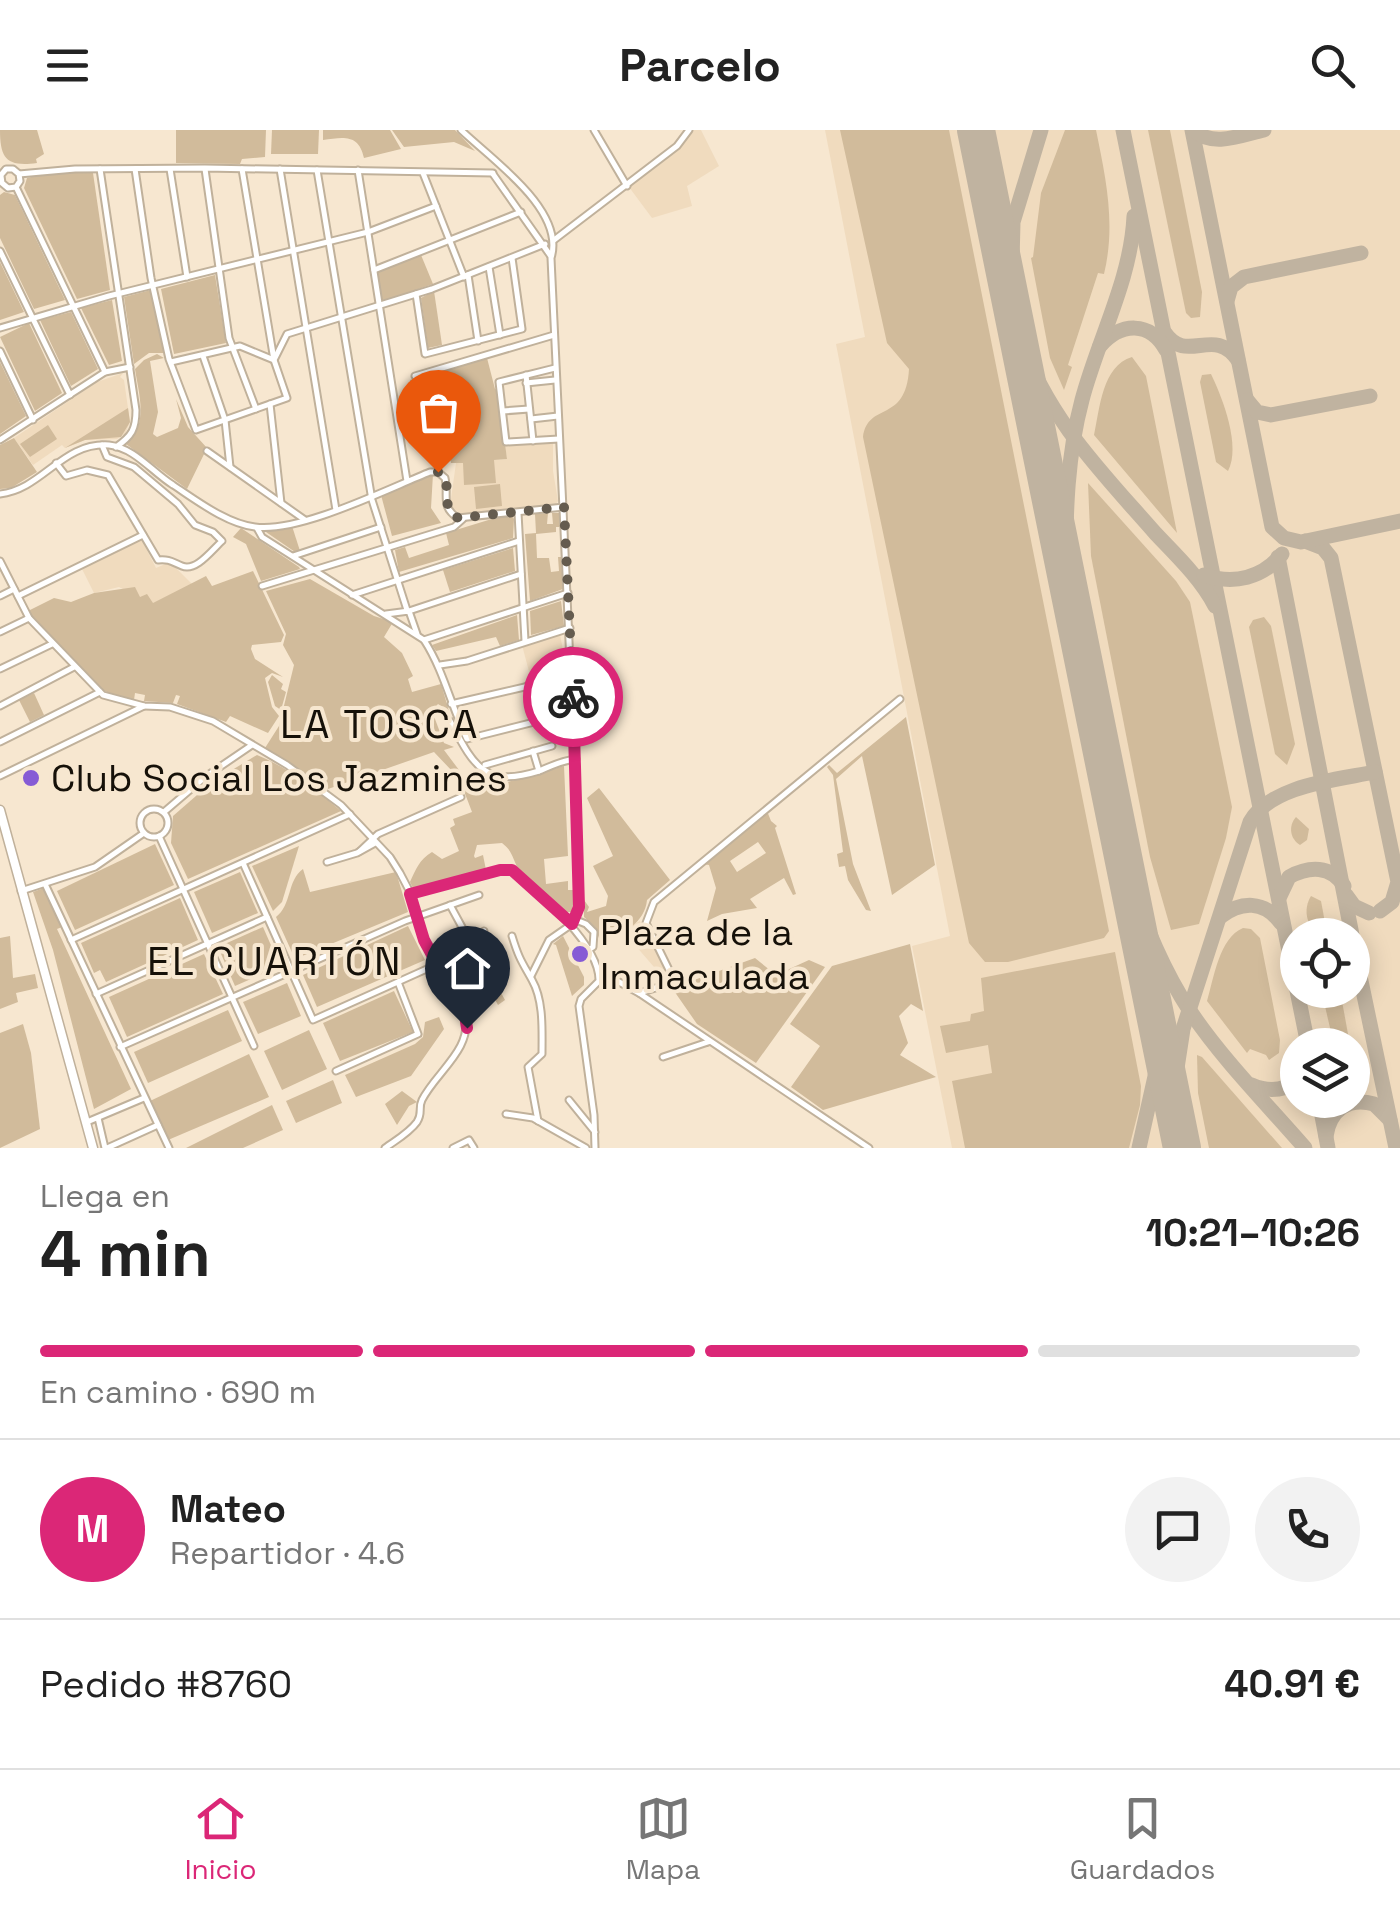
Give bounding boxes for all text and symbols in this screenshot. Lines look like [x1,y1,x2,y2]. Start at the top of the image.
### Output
text: Parcelo [619,37,781,94]
icon: menu [40,38,95,93]
icon: search [1305,38,1360,93]
pin [396,370,481,473]
icon: bag [411,385,466,440]
courier [523,647,623,747]
icon: bike [546,670,601,725]
district label: LA TOSCA [280,699,480,750]
place label: Club Social Los Jazmines [51,754,507,802]
marker: Club Social Los Jazmines [20,767,42,789]
place label: Plaza de la Inmaculada [600,908,810,1000]
map controls [1280,918,1370,1118]
button: locate [1280,918,1370,1008]
pin [425,926,510,1029]
district label: EL CUARTÓN [147,936,403,987]
icon: home [440,941,495,996]
marker: Plaza de la Inmaculada [569,943,591,965]
button: layers [1280,1028,1370,1118]
text: Llega en [40,1176,170,1216]
text: 10:21–10:26 [1146,1209,1360,1257]
text: 4 min [40,1212,211,1295]
text: En camino · 690 m [40,1372,316,1412]
button: chat [1125,1477,1230,1582]
button: phone [1255,1477,1360,1582]
text: Mateo [170,1485,286,1533]
text: M [76,1505,109,1553]
text: Repartidor · 4.6 [170,1533,405,1573]
text: Pedido #8760 [40,1660,292,1708]
text: 40.91 € [1224,1660,1360,1708]
tab: Inicio [185,1791,256,1887]
tab: Mapa [626,1791,700,1887]
tab: Guardados [1070,1791,1215,1887]

